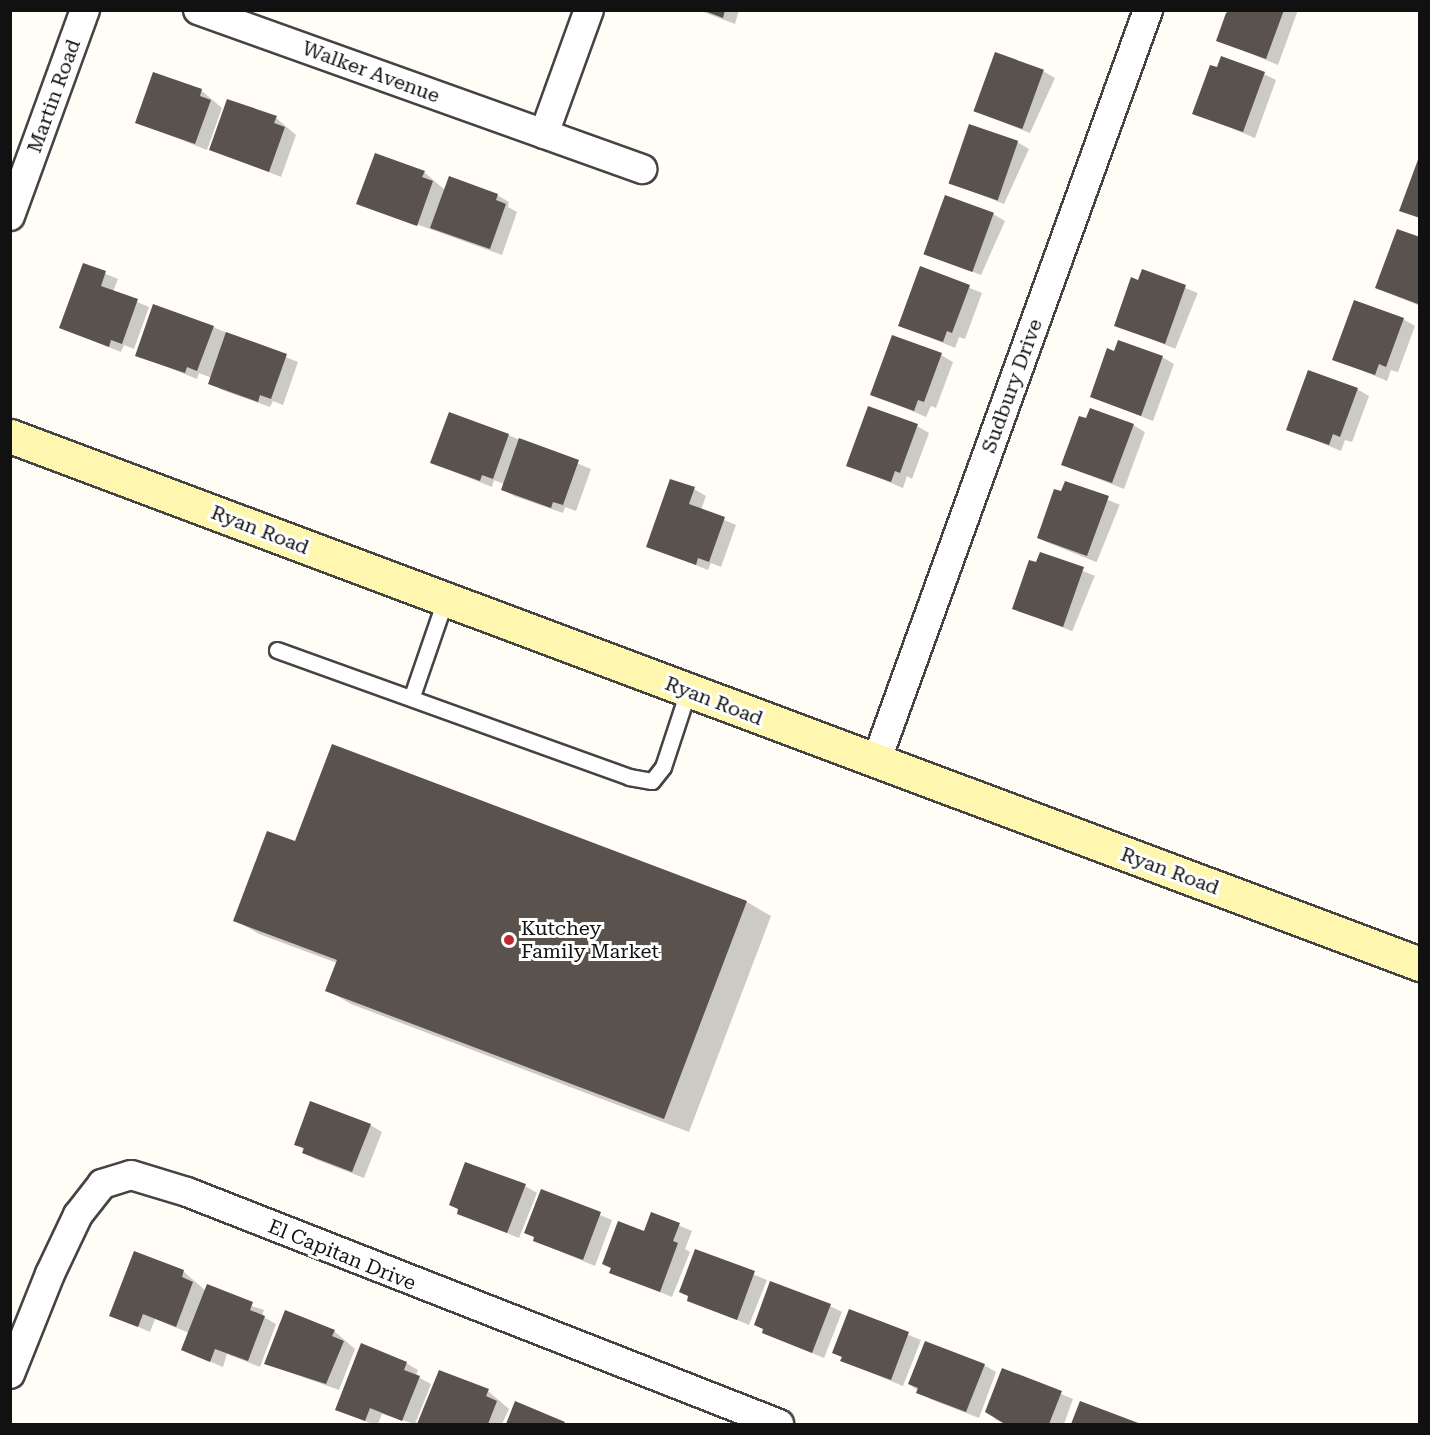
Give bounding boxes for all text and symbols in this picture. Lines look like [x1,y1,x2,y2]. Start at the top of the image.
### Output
street label: Martin Road [22,36,86,156]
street label: Walker Avenue [299,36,443,108]
street label: Sudbury Drive [977,316,1047,456]
street label: Ryan Road [208,500,312,560]
street label: Ryan Road [662,671,766,731]
street label: Ryan Road [1118,842,1222,900]
place label: Kutchey Family Market [521,916,659,963]
marker: Kutchey Family Market [502,933,516,947]
street label: El Capitan Drive [265,1214,419,1296]

